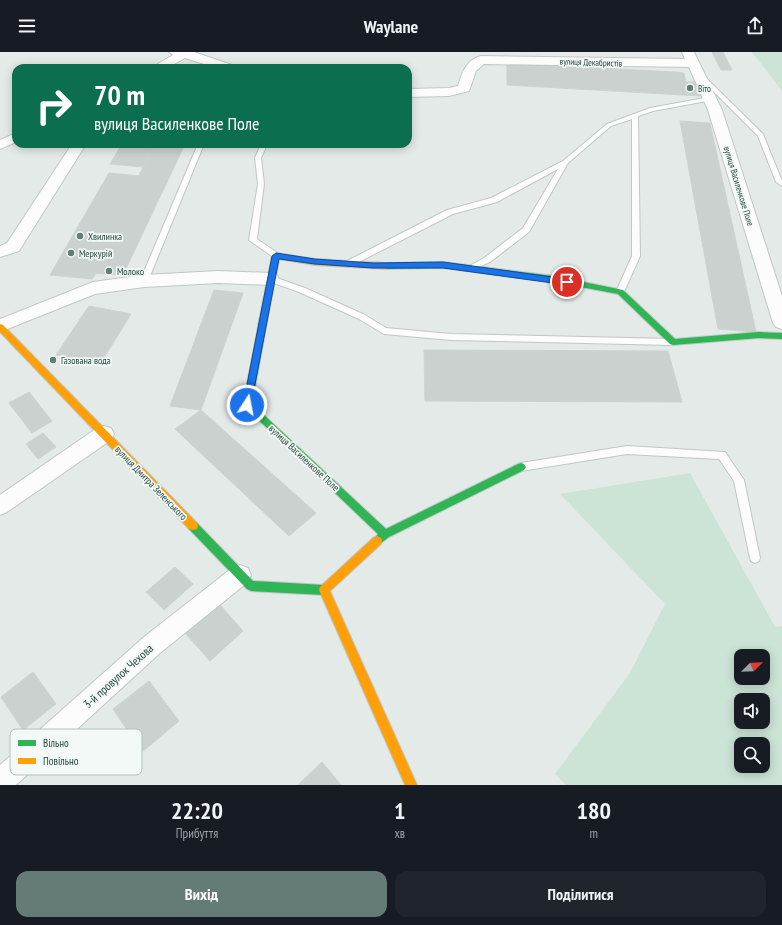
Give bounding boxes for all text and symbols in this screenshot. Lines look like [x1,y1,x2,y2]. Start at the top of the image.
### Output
icon: menu [16,15,38,37]
text: Waylane [364,15,418,38]
icon: share [744,15,766,37]
street label: вулиця Декабристів [560,55,623,69]
text: 70 m [94,76,145,113]
icon: right [28,80,80,132]
marker: Віто [685,83,695,93]
place label: Віто [698,83,711,94]
text: вулиця Василенкове Поле [94,112,259,135]
street label: вулиця Василенкове Поле [722,145,756,227]
place label: Хвилинка [88,230,122,243]
marker: Хвилинка [75,231,85,241]
place label: Меркурій [79,247,112,260]
marker: Меркурій [66,248,76,258]
place label: Молоко [117,265,144,278]
pin [550,265,584,299]
marker: Молоко [104,266,114,276]
icon: arrive [556,271,578,293]
place label: Газована вода [61,354,111,367]
marker: Газована вода [48,355,58,365]
position arrow [226,384,268,426]
street label: вулиця Василенкове Поле [266,422,342,494]
street label: вулиця Дмитра Зеленського [112,443,190,523]
street label: 3-й провулок Чехова [80,641,156,711]
north arrow [734,649,770,685]
map controls [734,649,770,773]
button: sound [734,693,770,729]
legend [10,729,142,775]
text: Вільно [43,736,69,750]
button: search [734,737,770,773]
text: Повільно [43,754,79,768]
text: 22:20 [171,795,223,826]
text: 1 [394,795,405,826]
text: 180 [577,795,611,826]
text: Прибуття [176,825,218,842]
text: хв [394,825,405,842]
text: m [589,825,598,842]
button: Вихід [16,871,387,917]
button: Поділитися [395,871,766,917]

